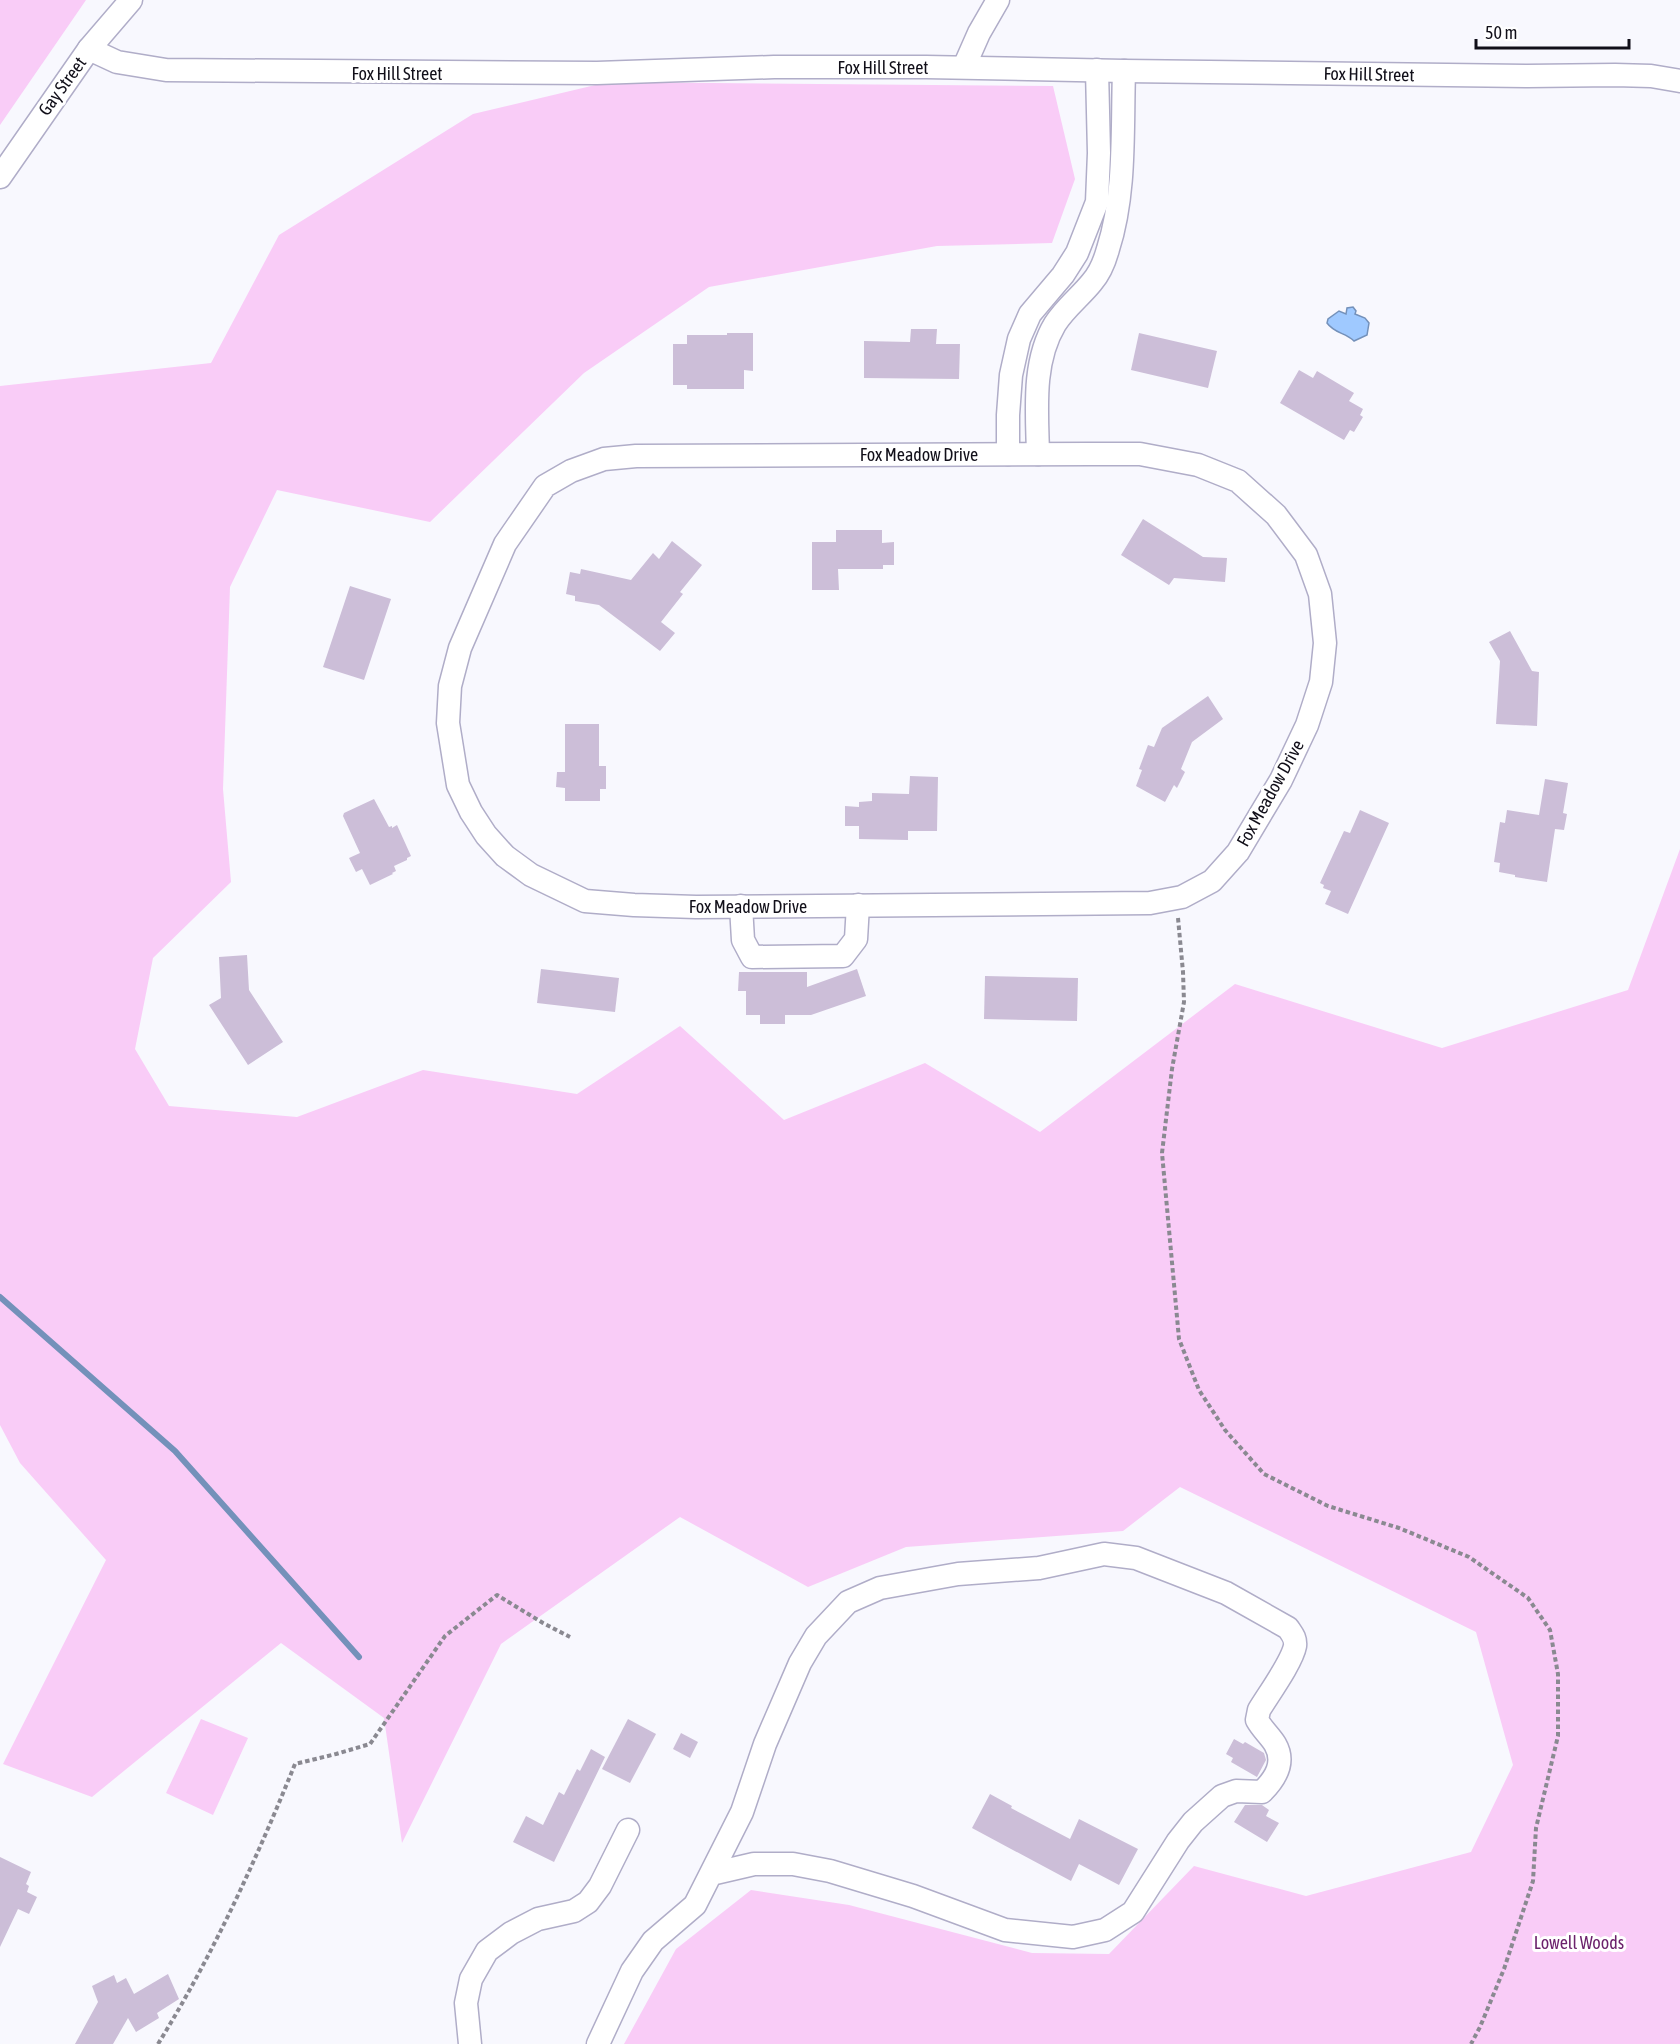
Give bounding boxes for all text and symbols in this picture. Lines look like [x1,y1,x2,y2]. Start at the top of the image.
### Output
scale bar [1476,12,1629,50]
text: 50 m [1485,22,1517,43]
street label: Gay Street [34,53,90,119]
street label: Fox Hill Street [837,57,929,78]
street label: Fox Hill Street [351,63,443,84]
street label: Fox Hill Street [1323,63,1415,85]
street label: Fox Meadow Drive [860,444,978,465]
street label: Fox Meadow Drive [1232,736,1308,850]
street label: Fox Meadow Drive [689,896,807,917]
park label: Lowell Woods [1534,1932,1624,1953]

